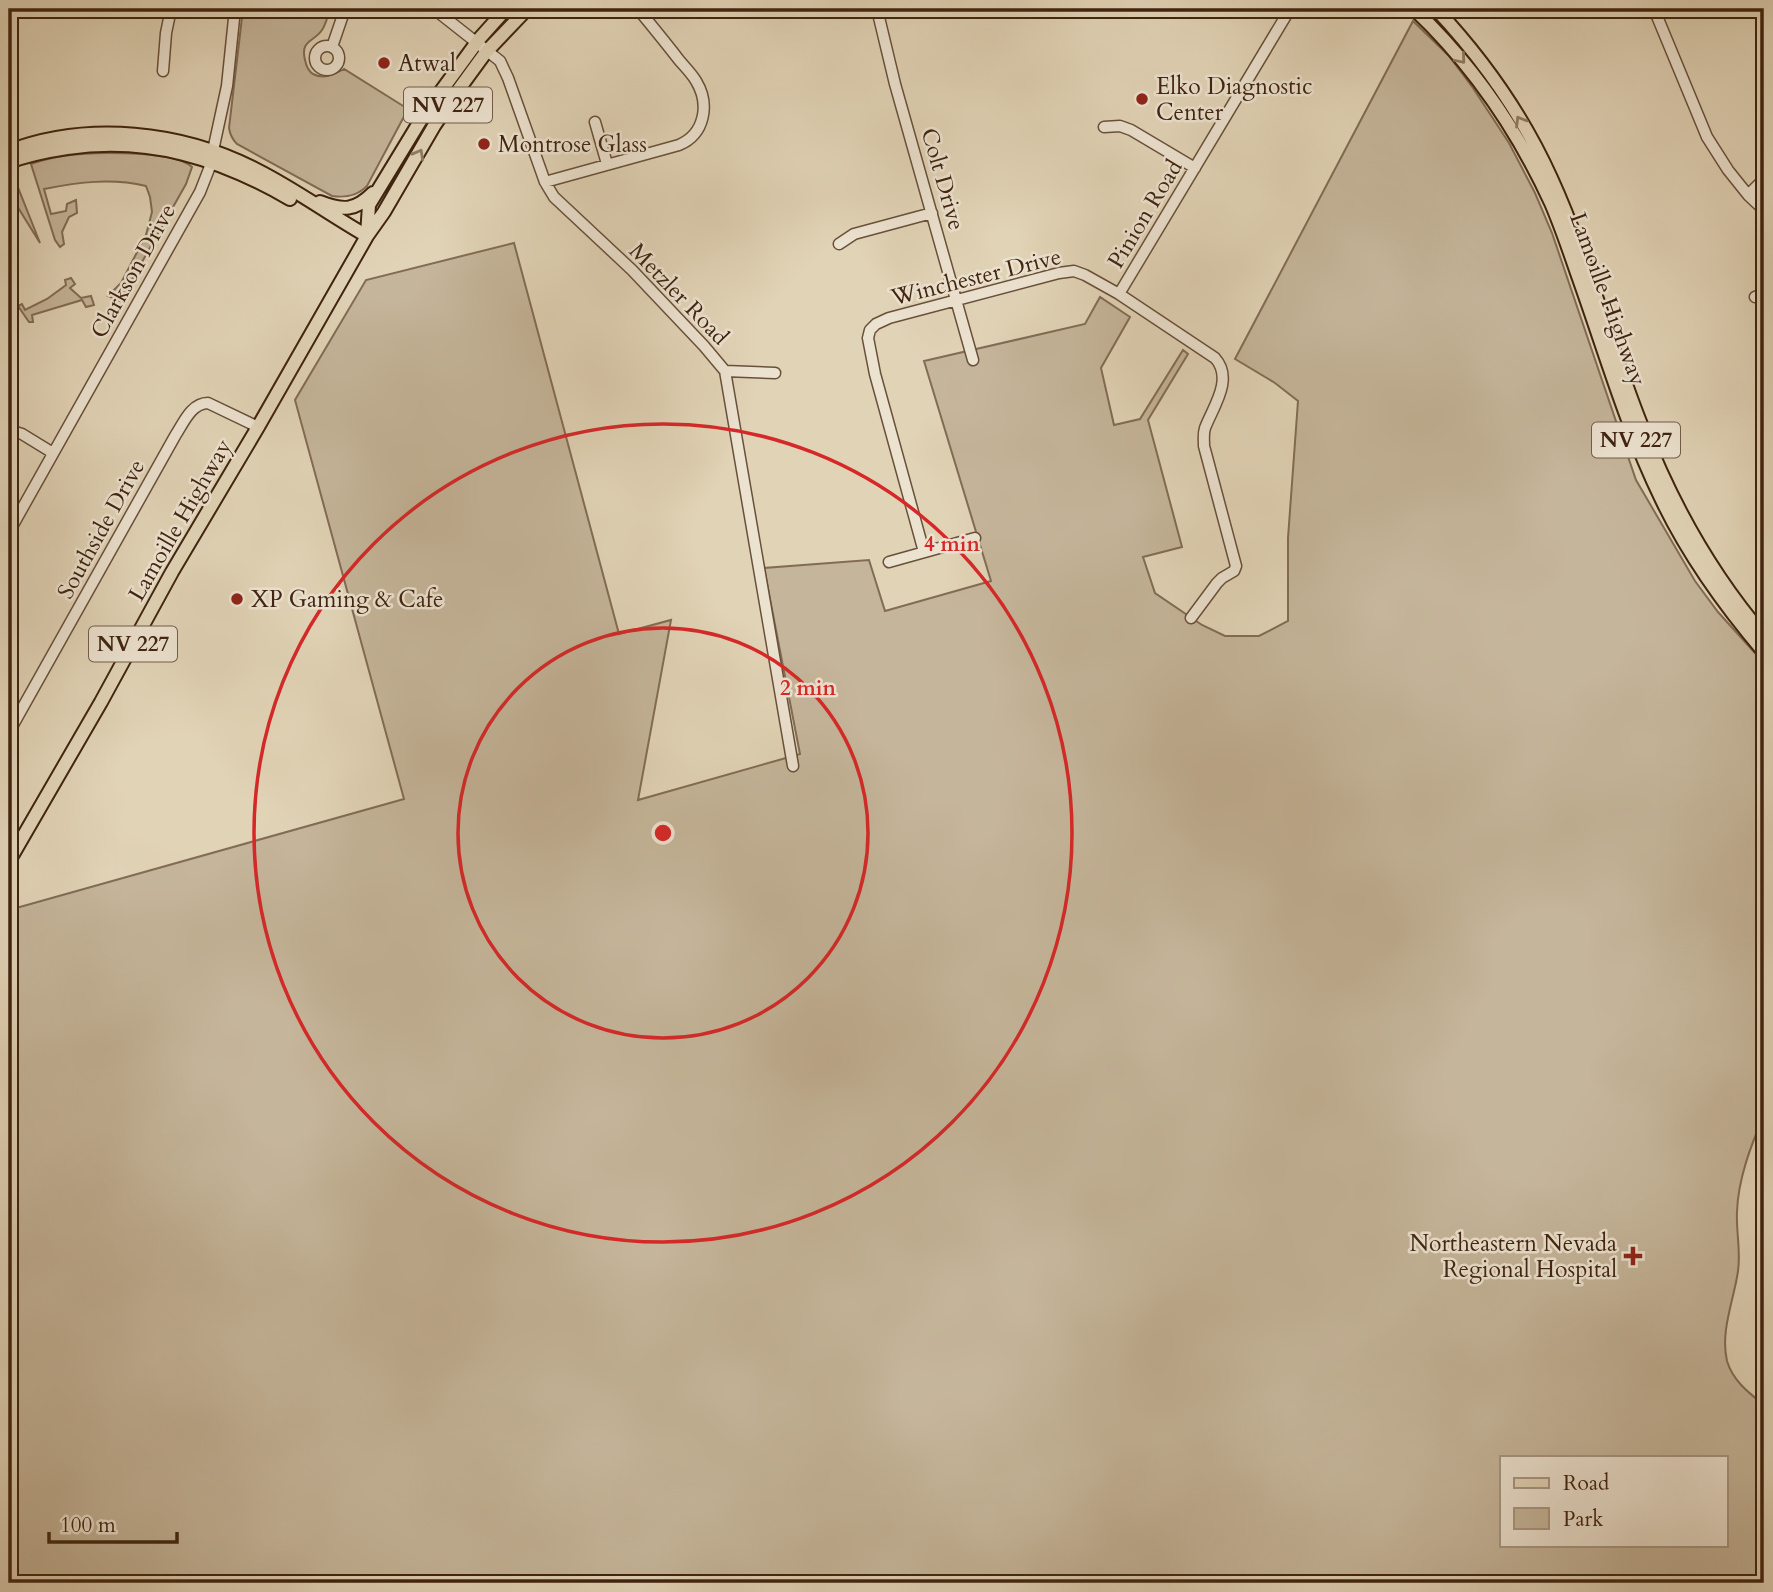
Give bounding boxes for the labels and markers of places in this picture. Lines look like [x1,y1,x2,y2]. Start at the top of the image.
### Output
place label: Atwal [398,48,456,79]
marker: Atwal [376,55,392,71]
place label: Elko Diagnostic Center [1156,71,1312,128]
marker: Elko Diagnostic Center [1134,91,1150,107]
place label: Montrose Glass [498,129,647,160]
marker: Montrose Glass [476,136,492,152]
place label: XP Gaming & Cafe [251,584,443,615]
marker: XP Gaming & Cafe [229,591,245,607]
centre of rings [651,821,675,845]
place label: Northeastern Nevada Regional Hospital [1409,1228,1617,1285]
marker: Northeastern Nevada Regional Hospital [1623,1246,1643,1266]

